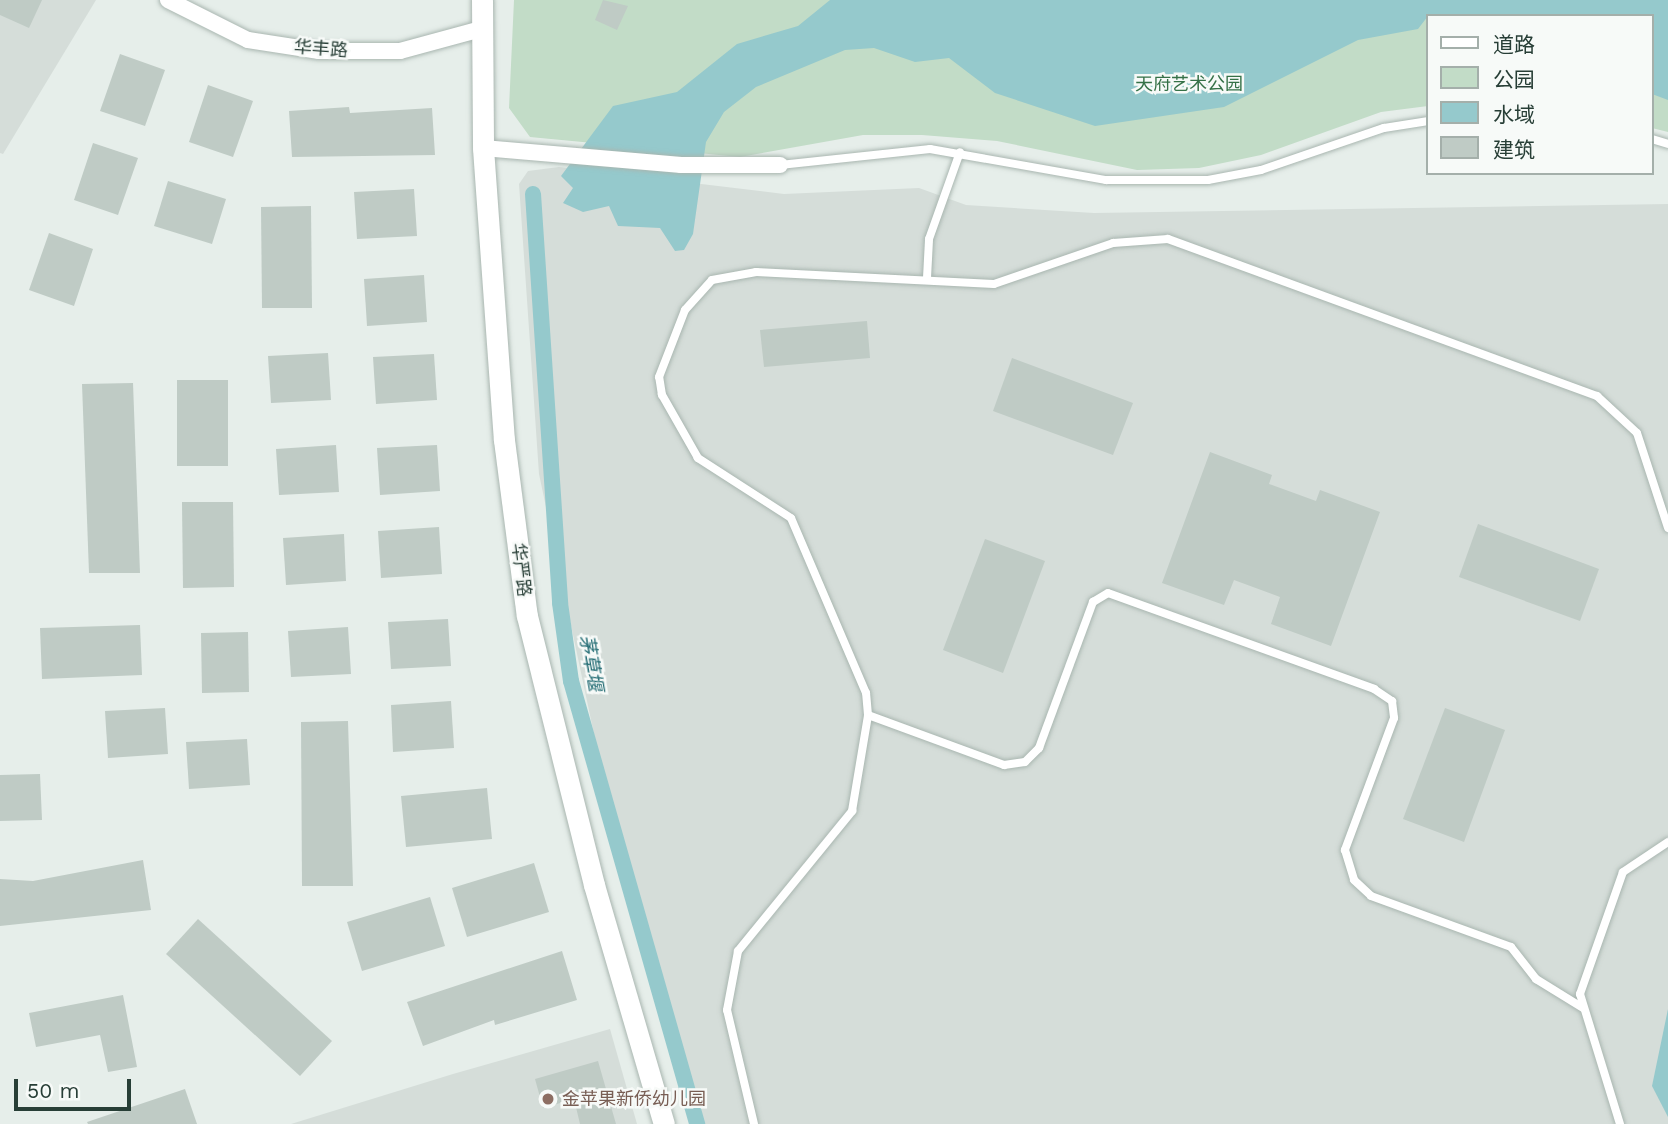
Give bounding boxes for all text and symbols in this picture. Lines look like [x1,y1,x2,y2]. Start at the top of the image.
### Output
legend [1426,14,1654,175]
text: 道路 [1493,32,1535,57]
street label: 华丰路 [293,36,349,62]
text: 公园 [1493,67,1535,92]
park label: 天府艺术公园 [1135,73,1243,95]
text: 水域 [1493,102,1535,127]
text: 建筑 [1493,137,1535,162]
street label: 华严路 [507,542,535,598]
water label: 茅草堰 [575,633,607,693]
scale bar [18,1064,135,1108]
text: 50 m [27,1078,79,1103]
place label: 金苹果新侨幼儿园 [562,1088,706,1110]
marker: 金苹果新侨幼儿园 [540,1091,556,1107]

